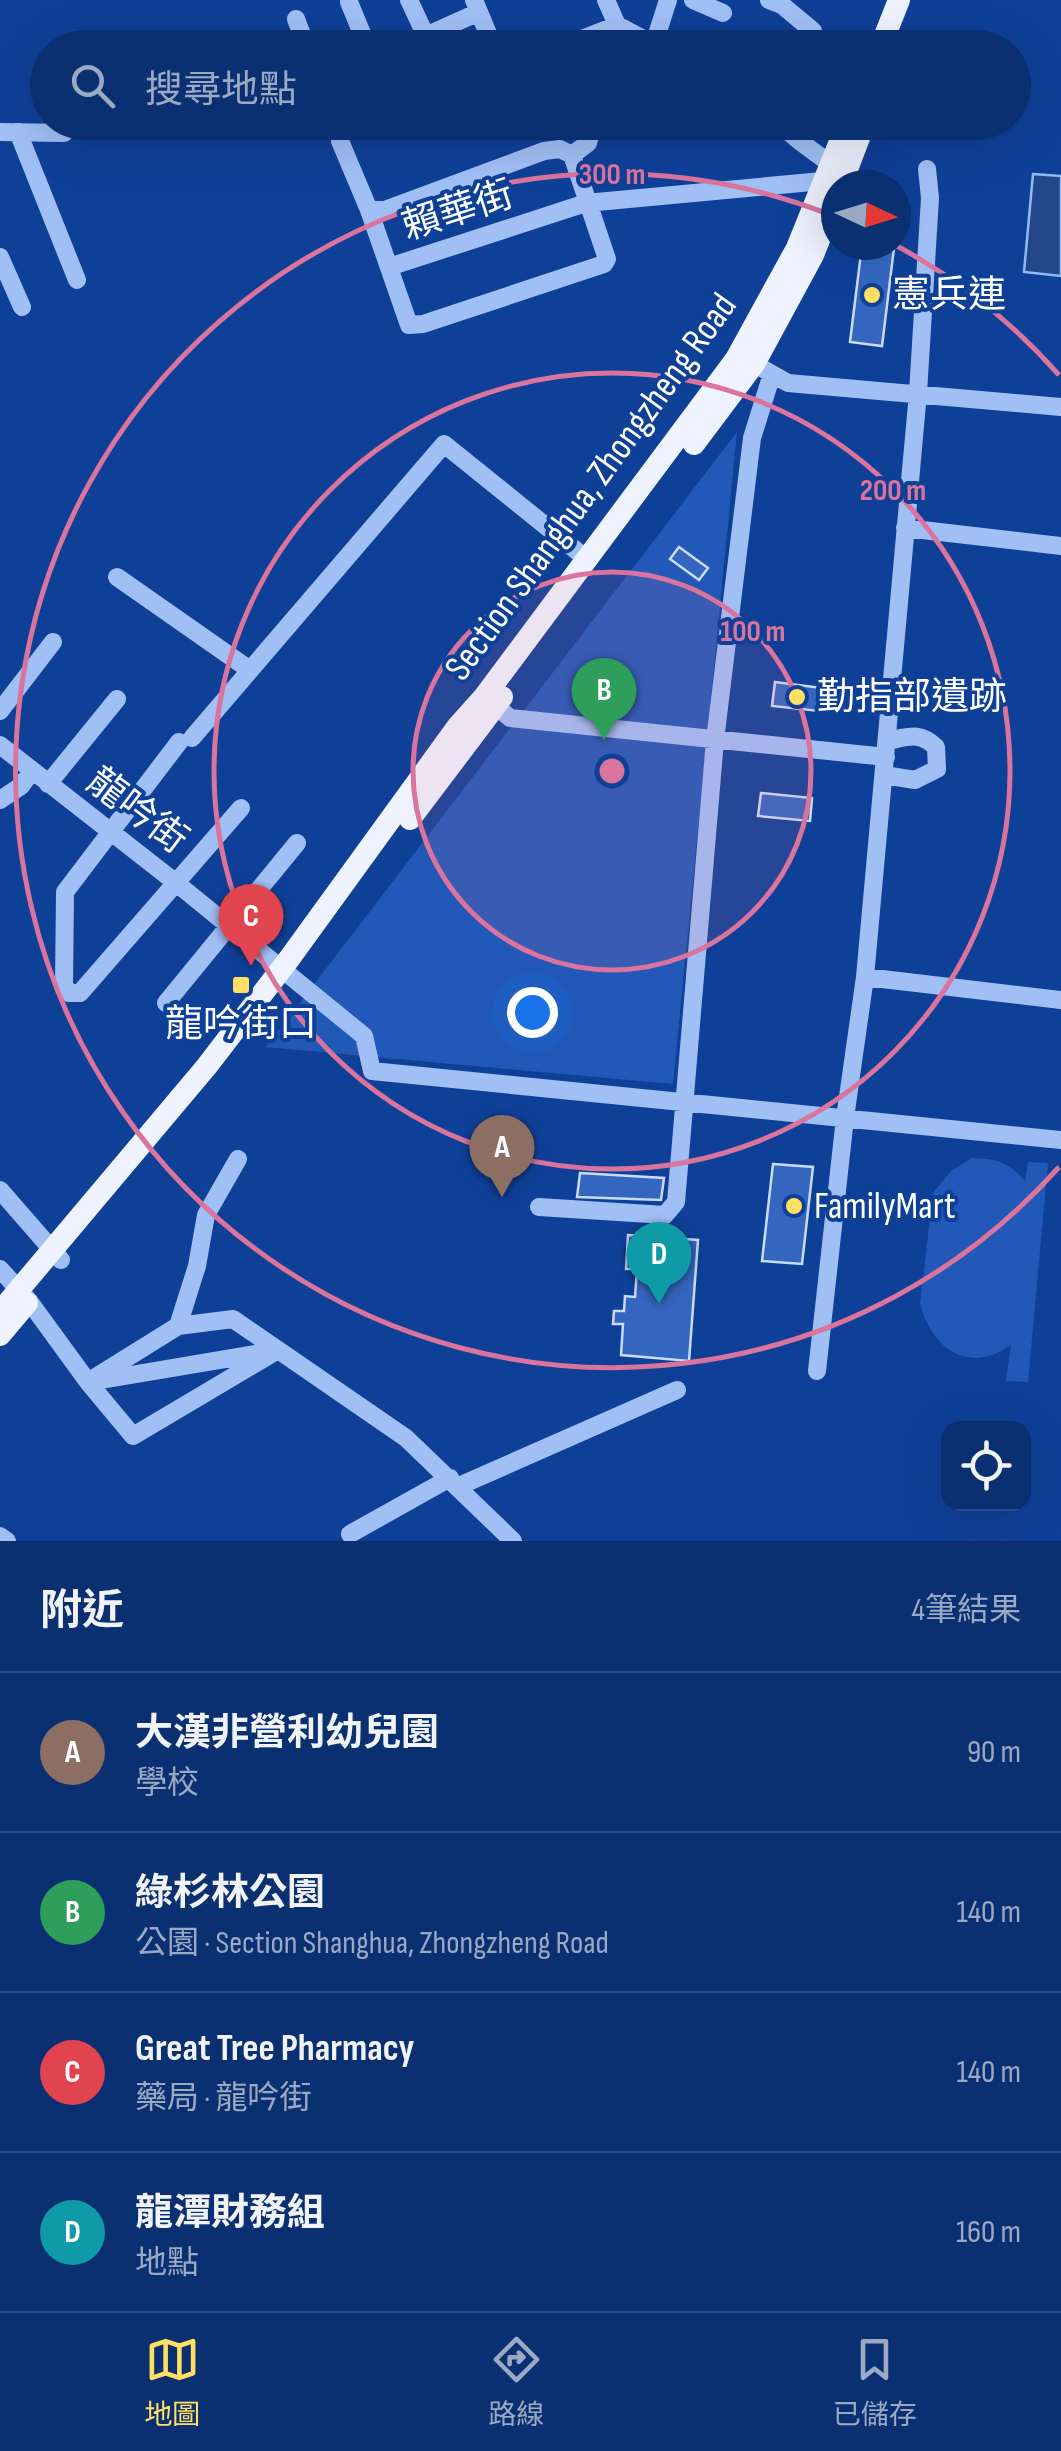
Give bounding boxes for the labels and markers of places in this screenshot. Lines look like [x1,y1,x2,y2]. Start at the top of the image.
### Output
place label: 憲兵連 [892,273,1006,318]
marker: 憲兵連 [861,284,883,306]
pin: B [572,658,636,740]
place label: 勤指部遺跡 [817,675,1007,720]
marker: 勤指部遺跡 [786,686,808,708]
centre of rings [594,753,630,789]
pin: C [218,884,284,966]
marker: 龍吟街口 [230,974,252,996]
place label: 龍吟街口 [165,1002,317,1047]
pin: A [470,1114,534,1197]
place label: FamilyMart [814,1184,956,1229]
marker: FamilyMart [783,1195,805,1217]
pin: D [626,1222,692,1304]

